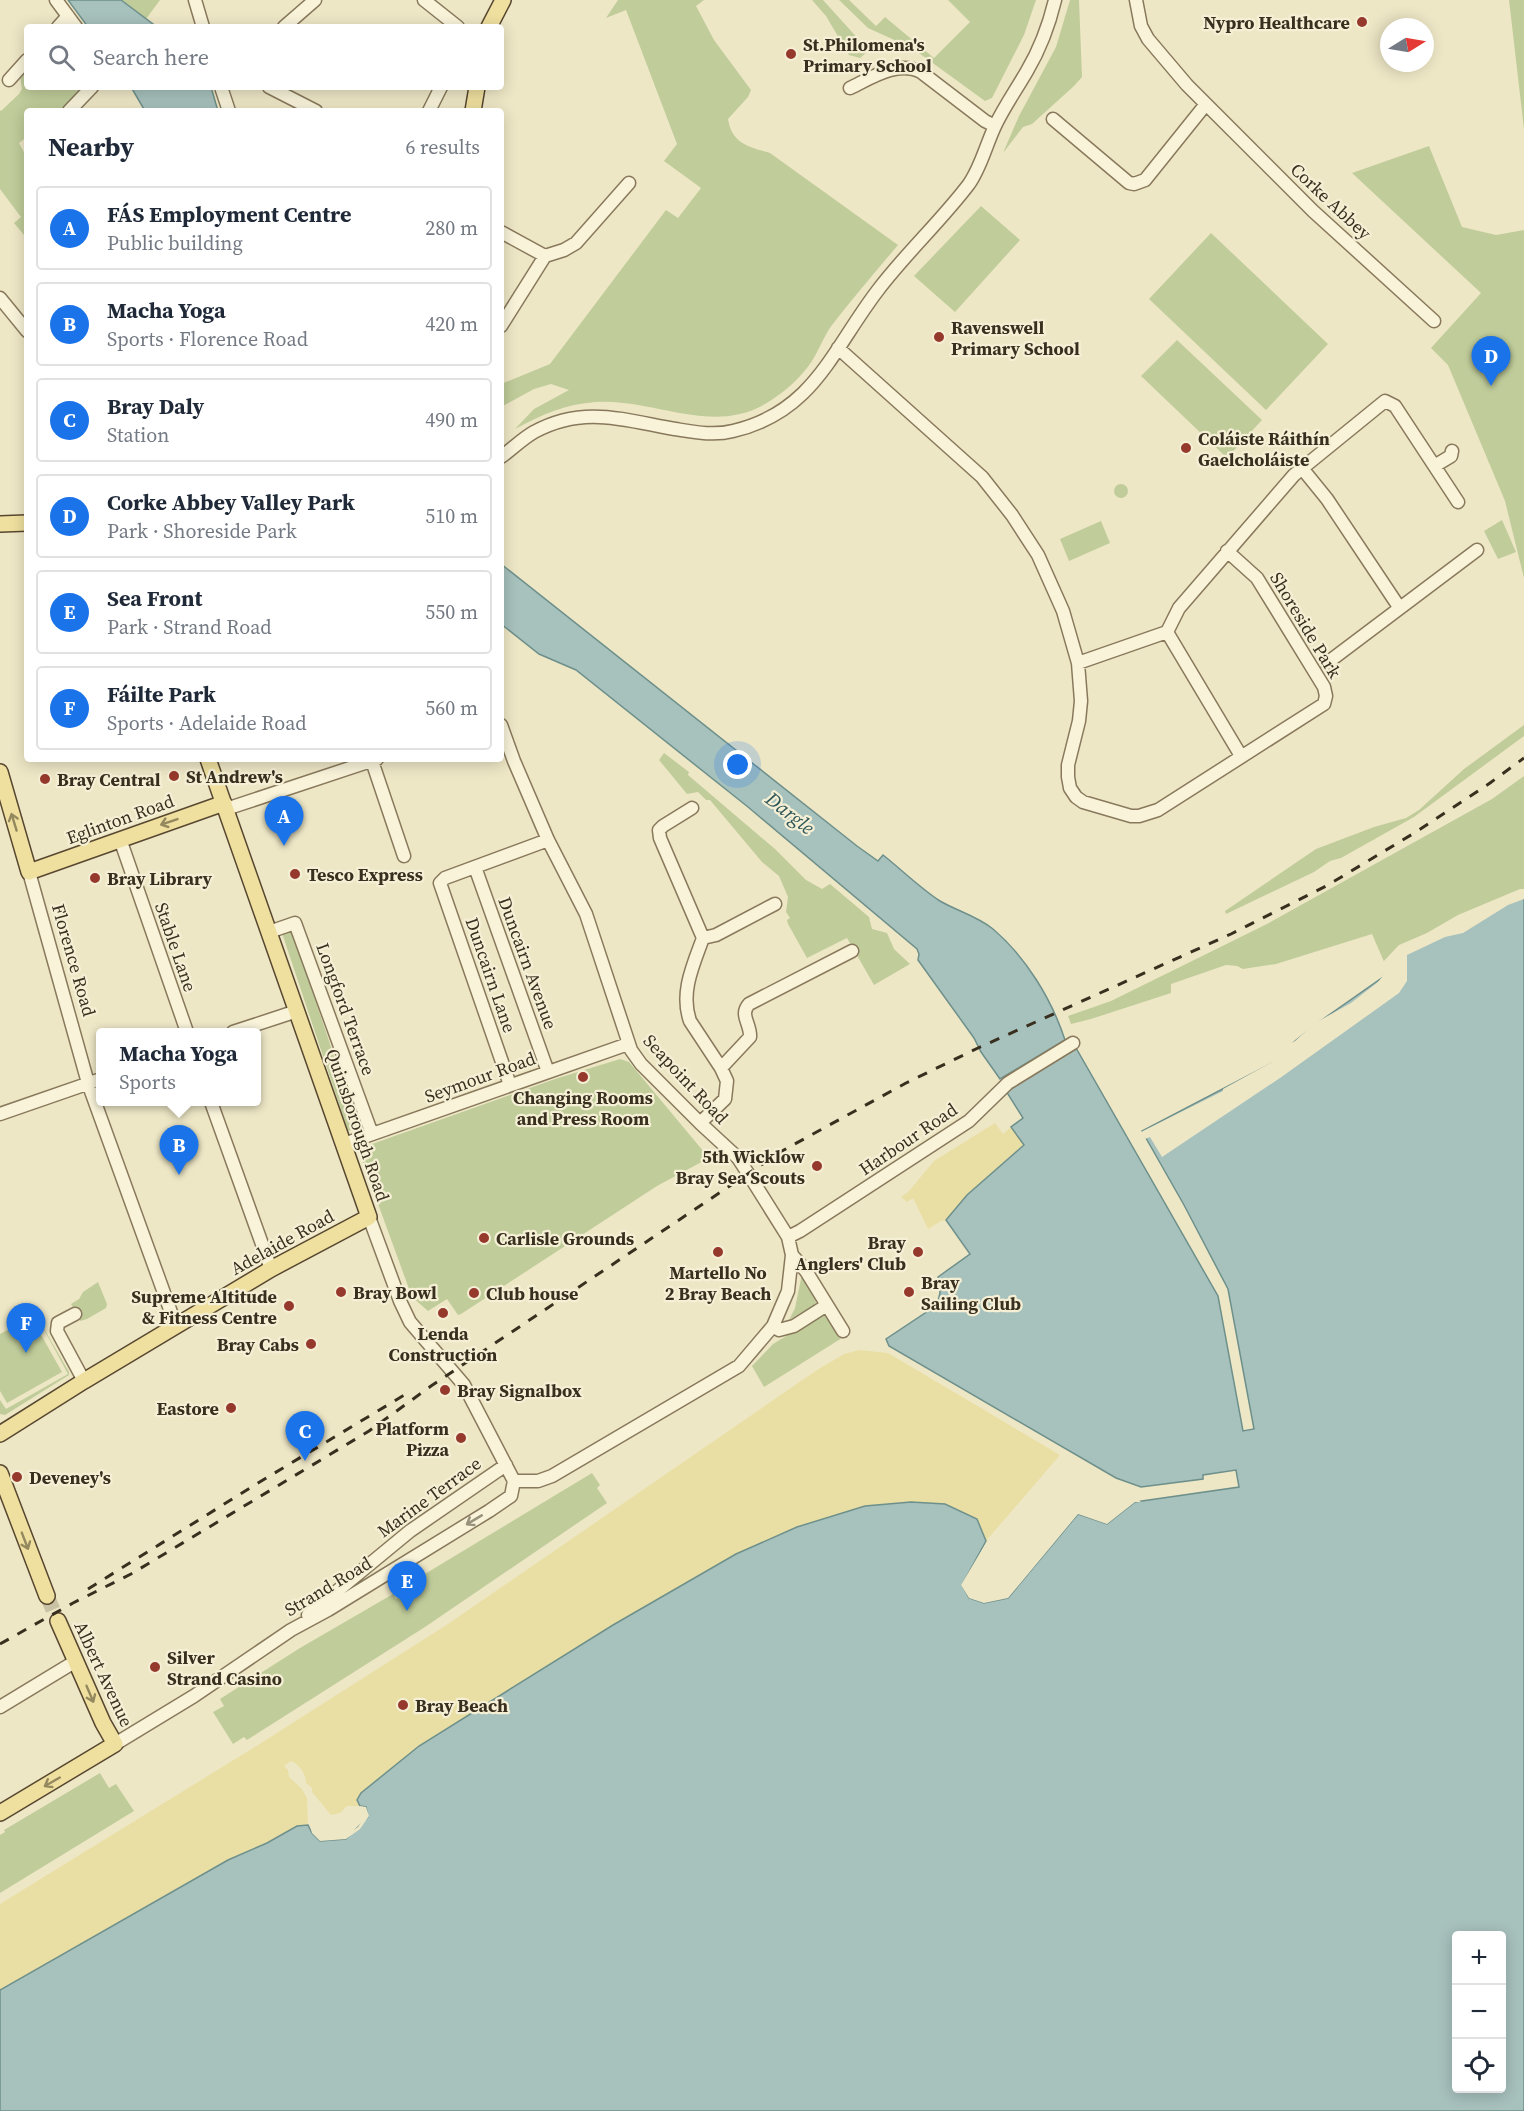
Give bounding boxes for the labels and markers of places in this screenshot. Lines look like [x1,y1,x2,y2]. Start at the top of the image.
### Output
place label: Nypro Healthcare [1203,10,1350,35]
marker: Nypro Healthcare [1355,15,1369,29]
place label: St.Philomena's Primary School [803,32,932,78]
marker: St.Philomena's Primary School [784,47,798,61]
place label: Ravenswell Primary School [951,315,1080,361]
marker: Ravenswell Primary School [932,330,946,344]
pin: D [1472,336,1510,386]
place label: Coláiste Ráithín Gaelcholáiste [1198,426,1330,472]
marker: Coláiste Ráithín Gaelcholáiste [1179,441,1193,455]
place label: St Andrew's [186,764,283,789]
place label: Bray Central [57,767,161,792]
marker: St Andrew's [167,769,181,783]
marker: Bray Central [38,772,52,786]
pin: A [264,796,304,846]
place label: Tesco Express [307,862,423,887]
place label: Bray Library [107,866,213,891]
marker: Tesco Express [288,867,302,881]
marker: Bray Library [88,871,102,885]
marker: Changing Rooms and Press Room [576,1070,590,1084]
place label: Changing Rooms and Press Room [513,1085,653,1131]
pin: B [160,1126,198,1175]
place label: 5th Wicklow Bray Sea Scouts [676,1144,806,1190]
marker: 5th Wicklow Bray Sea Scouts [810,1159,824,1173]
place label: Carlisle Grounds [496,1226,634,1251]
place label: Bray Anglers' Club [795,1230,906,1276]
marker: Carlisle Grounds [477,1231,491,1245]
marker: Martello No 2 Bray Beach [711,1245,725,1259]
marker: Bray Anglers' Club [911,1245,925,1259]
place label: Martello No 2 Bray Beach [665,1260,771,1306]
place label: Bray Sailing Club [921,1270,1021,1316]
place label: Bray Bowl [353,1280,437,1305]
place label: Club house [486,1281,579,1306]
place label: Supreme Altitude & Fitness Centre [131,1284,277,1330]
marker: Bray Bowl [334,1285,348,1299]
marker: Bray Sailing Club [902,1285,916,1299]
marker: Club house [467,1286,481,1300]
marker: Supreme Altitude & Fitness Centre [282,1299,296,1313]
pin: F [6,1304,46,1353]
marker: Lenda Construction [436,1306,450,1320]
place label: Lenda Construction [389,1321,497,1367]
place label: Bray Cabs [217,1332,299,1357]
marker: Bray Cabs [304,1337,318,1351]
place label: Bray Signalbox [457,1378,582,1403]
marker: Bray Signalbox [438,1383,452,1397]
place label: Eastore [157,1396,219,1421]
marker: Eastore [224,1401,238,1415]
pin: C [286,1412,324,1461]
place label: Platform Pizza [375,1416,449,1462]
marker: Platform Pizza [454,1431,468,1445]
place label: Deveney's [29,1465,111,1490]
marker: Deveney's [10,1470,24,1484]
pin: E [388,1562,426,1611]
place label: Silver Strand Casino [167,1645,282,1691]
marker: Silver Strand Casino [148,1660,162,1674]
place label: Bray Beach [415,1693,508,1718]
marker: Bray Beach [396,1698,410,1712]

